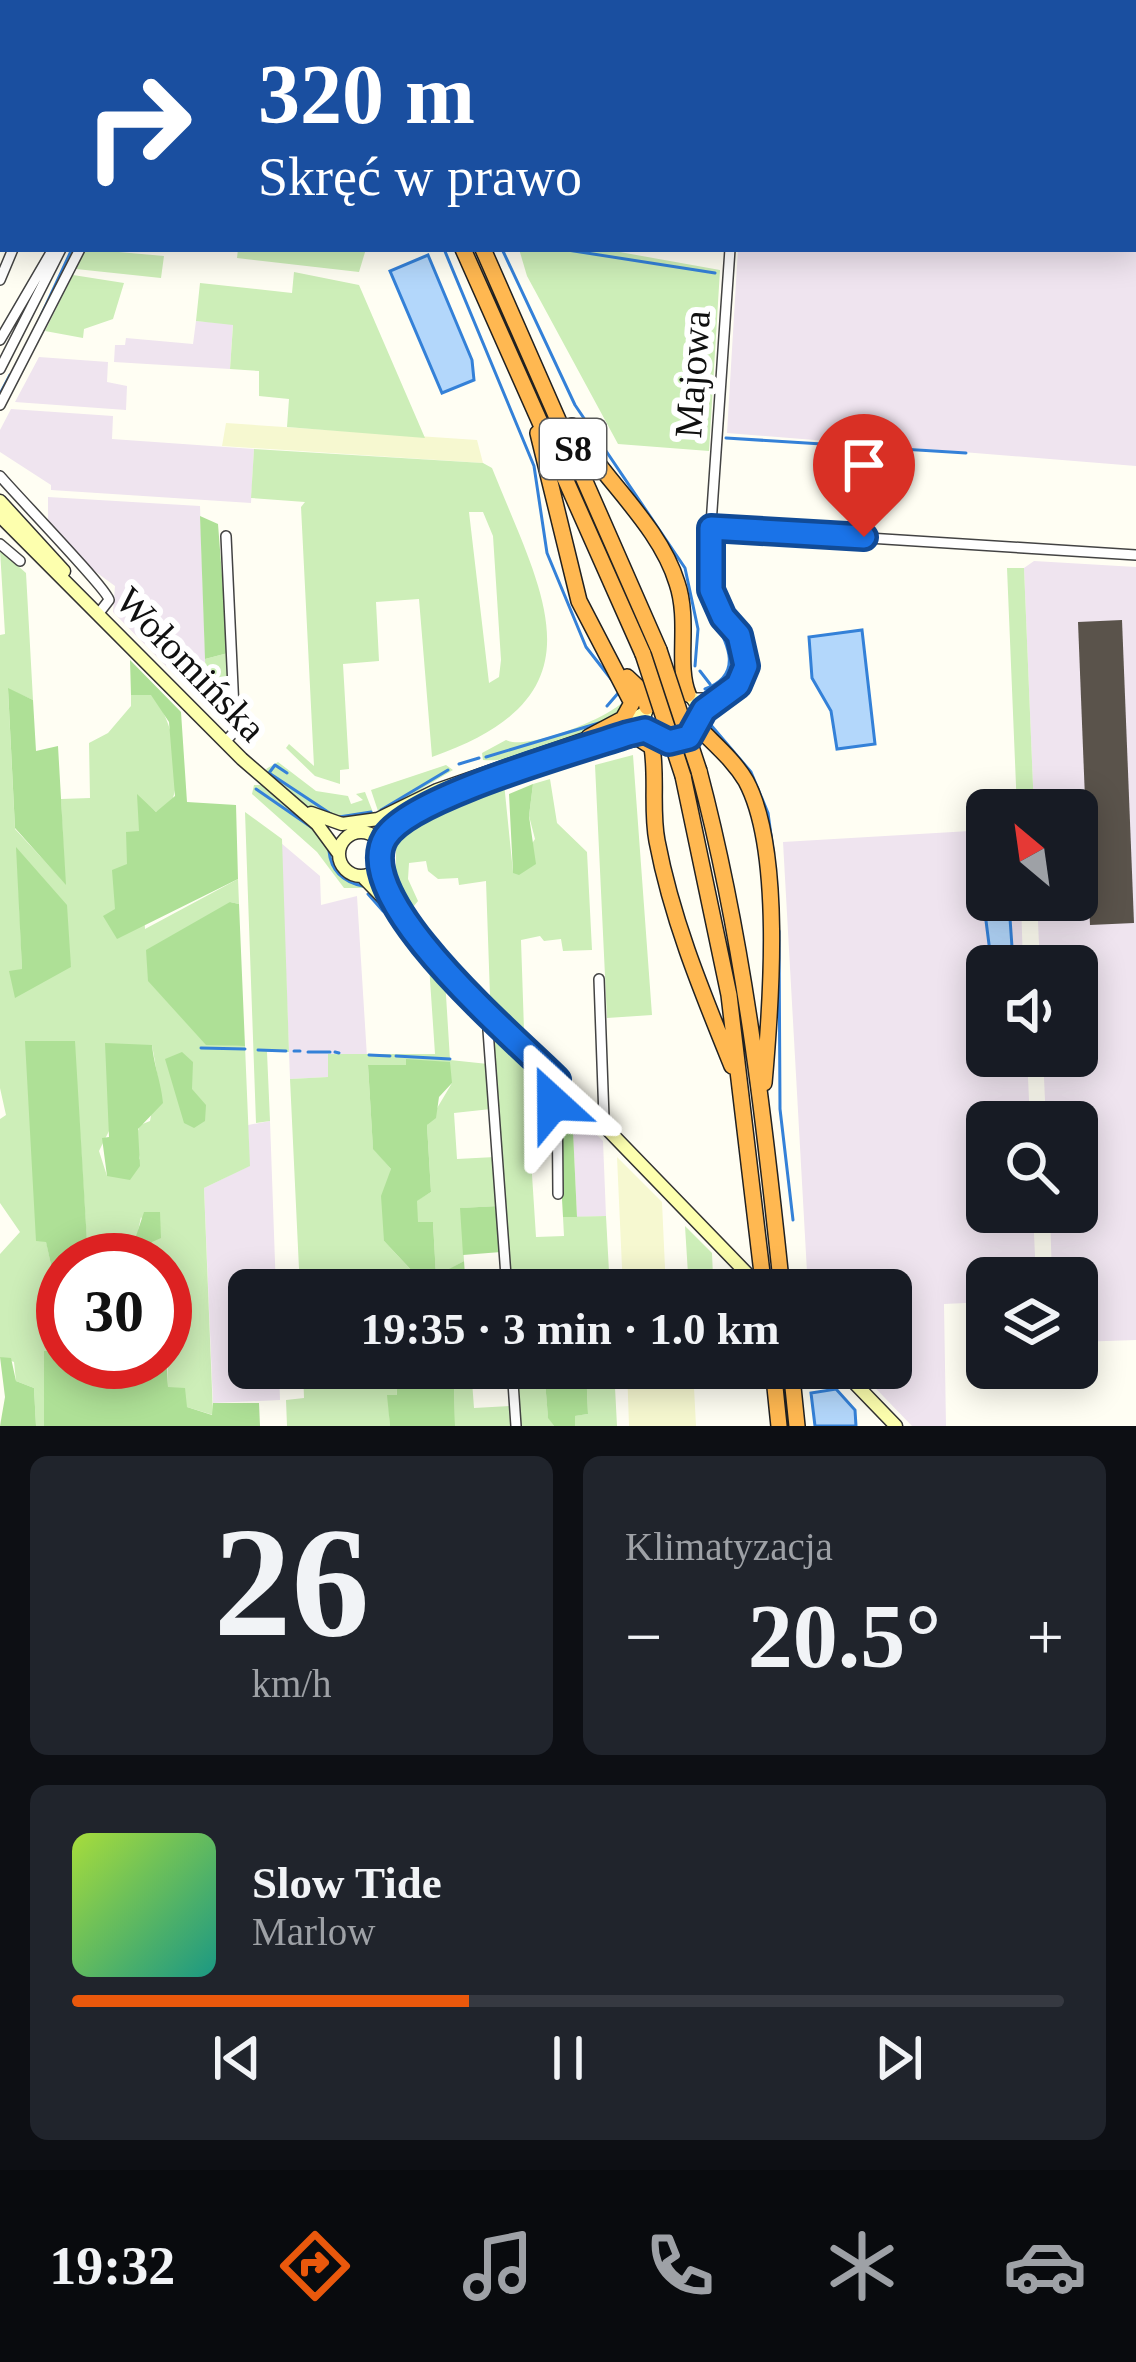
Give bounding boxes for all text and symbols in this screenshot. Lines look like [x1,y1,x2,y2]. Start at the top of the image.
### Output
icon: right [60,48,216,204]
text: 320 m [258,48,475,141]
text: Skręć w prawo [258,147,582,207]
street label: Majowa [666,309,719,439]
pin [813,414,915,537]
road number: S8 [540,419,606,479]
icon: arrive [831,432,897,498]
street label: Wołomińska [107,579,275,749]
north arrow [966,789,1098,921]
map controls [966,789,1098,1389]
button: sound [966,945,1098,1077]
position arrow [490,1040,616,1166]
button: search [966,1101,1098,1233]
speed limit sign: 30 [36,1233,192,1389]
button: layers [966,1257,1098,1389]
text: 19:35 · 3 min · 1.0 km [361,1304,779,1354]
text: 26 [214,1496,370,1669]
text: Klimatyzacja [625,1525,833,1568]
text: 20.5° [748,1587,941,1686]
text: − [625,1600,662,1673]
text: + [1027,1600,1064,1673]
text: km/h [251,1662,332,1705]
text: Slow Tide [252,1858,442,1908]
text: Marlow [252,1910,375,1953]
icon: previous [204,2025,270,2091]
icon: pause [535,2025,601,2091]
icon: next [866,2025,932,2091]
icon: directions [273,2224,357,2308]
icon: music [456,2224,540,2308]
icon: phone [638,2224,722,2308]
icon: climate [820,2224,904,2308]
icon: car [1003,2224,1087,2308]
text: 19:32 [49,2236,175,2296]

